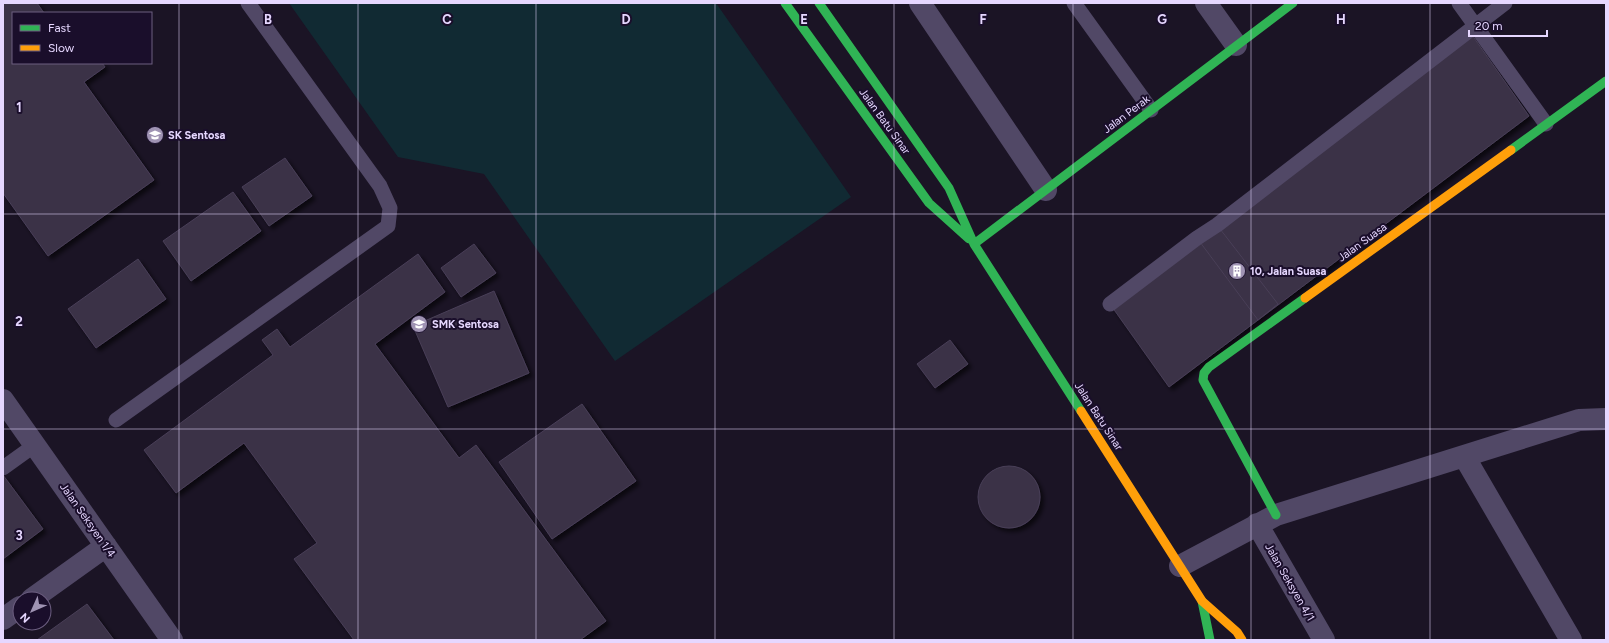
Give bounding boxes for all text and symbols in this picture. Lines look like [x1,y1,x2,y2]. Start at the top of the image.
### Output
legend [12,12,152,64]
text: B [264,12,272,27]
text: C [442,12,452,27]
text: D [621,12,631,27]
text: E [800,12,808,27]
text: F [979,12,987,27]
text: G [1157,12,1167,27]
text: H [1336,12,1346,27]
scale bar [1469,12,1547,38]
text: 20 m [1475,19,1503,33]
text: Fast [48,21,71,35]
text: Slow [48,41,75,55]
street label: Jalan Batu Sinar [856,86,913,157]
street label: Jalan Perak [1100,92,1153,136]
text: 1 [16,100,22,115]
school or university icon: SK Sentosa [145,125,165,145]
place label: SK Sentosa [168,129,225,142]
street label: Jalan Suasa [1335,220,1389,265]
building icon: 10, Jalan Suasa [1227,261,1247,281]
place label: 10, Jalan Suasa [1250,265,1326,278]
text: 2 [15,314,23,329]
school or university icon: SMK Sentosa [409,314,429,334]
place label: SMK Sentosa [432,318,499,331]
street label: Jalan Batu Sinar [1072,380,1125,453]
street label: Jalan Seksyen 1/4 [57,481,118,560]
text: 3 [15,528,23,543]
street label: Jalan Seksyen 4/1 [1262,541,1317,623]
north arrow [12,591,52,631]
text: N [18,610,33,625]

